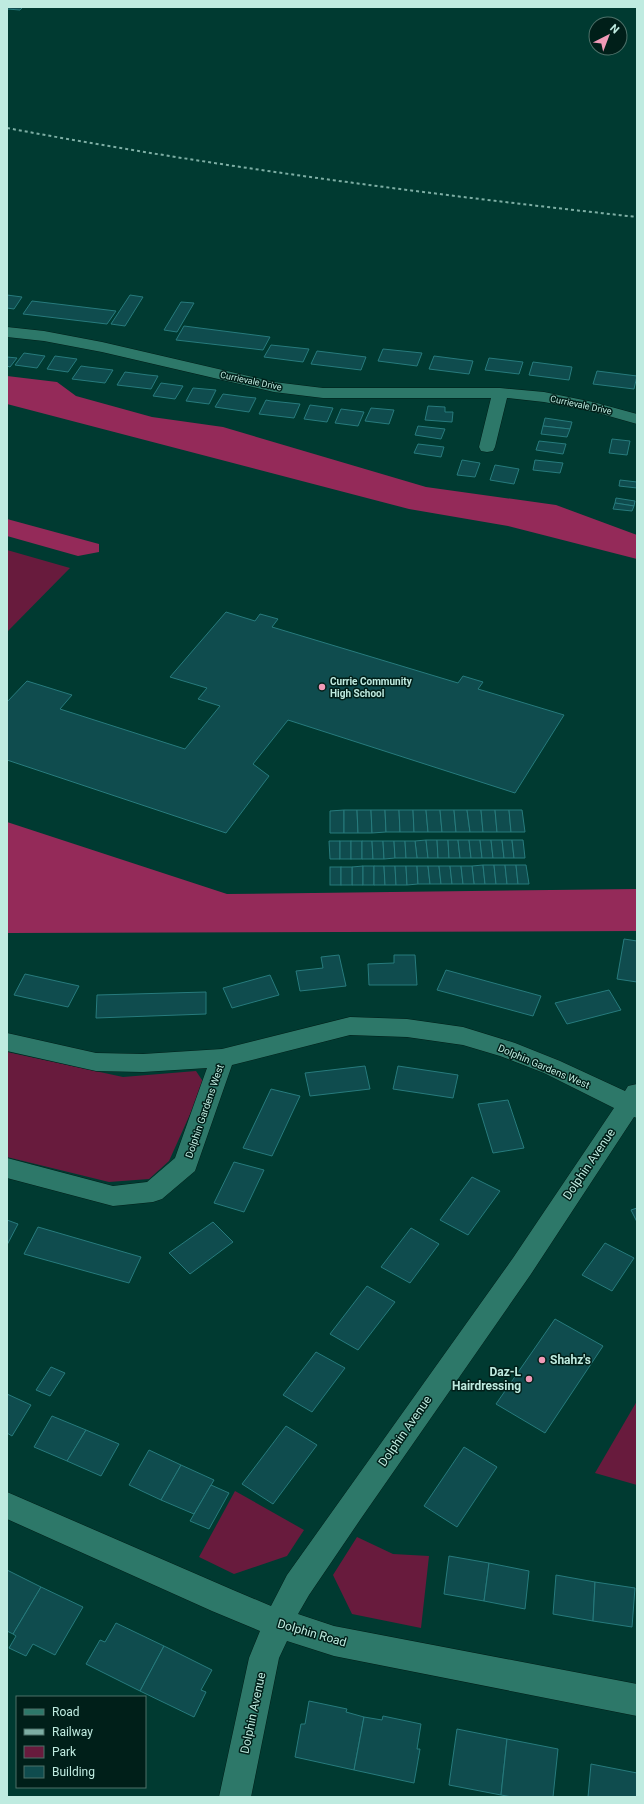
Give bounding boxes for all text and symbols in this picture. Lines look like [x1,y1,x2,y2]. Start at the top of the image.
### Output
north arrow [588,16,628,56]
text: N [607,22,622,37]
street label: Currievale Drive [219,370,283,392]
street label: Currievale Drive [549,394,613,416]
place label: Currie Community High School [330,676,413,699]
marker: Currie Community High School [317,682,327,692]
street label: Dolphin Gardens West [496,1042,591,1091]
street label: Dolphin Gardens West [183,1063,226,1159]
street label: Dolphin Avenue [560,1126,618,1202]
place label: Shahz's [550,1353,591,1367]
marker: Shahz's [537,1355,547,1365]
place label: Daz-L Hairdressing [452,1365,522,1393]
marker: Daz-L Hairdressing [524,1374,534,1384]
street label: Dolphin Avenue [376,1393,434,1469]
street label: Dolphin Road [276,1616,348,1650]
street label: Dolphin Avenue [238,1671,268,1755]
legend [16,1696,146,1788]
text: Road [52,1705,80,1719]
text: Railway [52,1725,93,1739]
text: Park [52,1745,77,1759]
text: Building [52,1765,95,1779]

